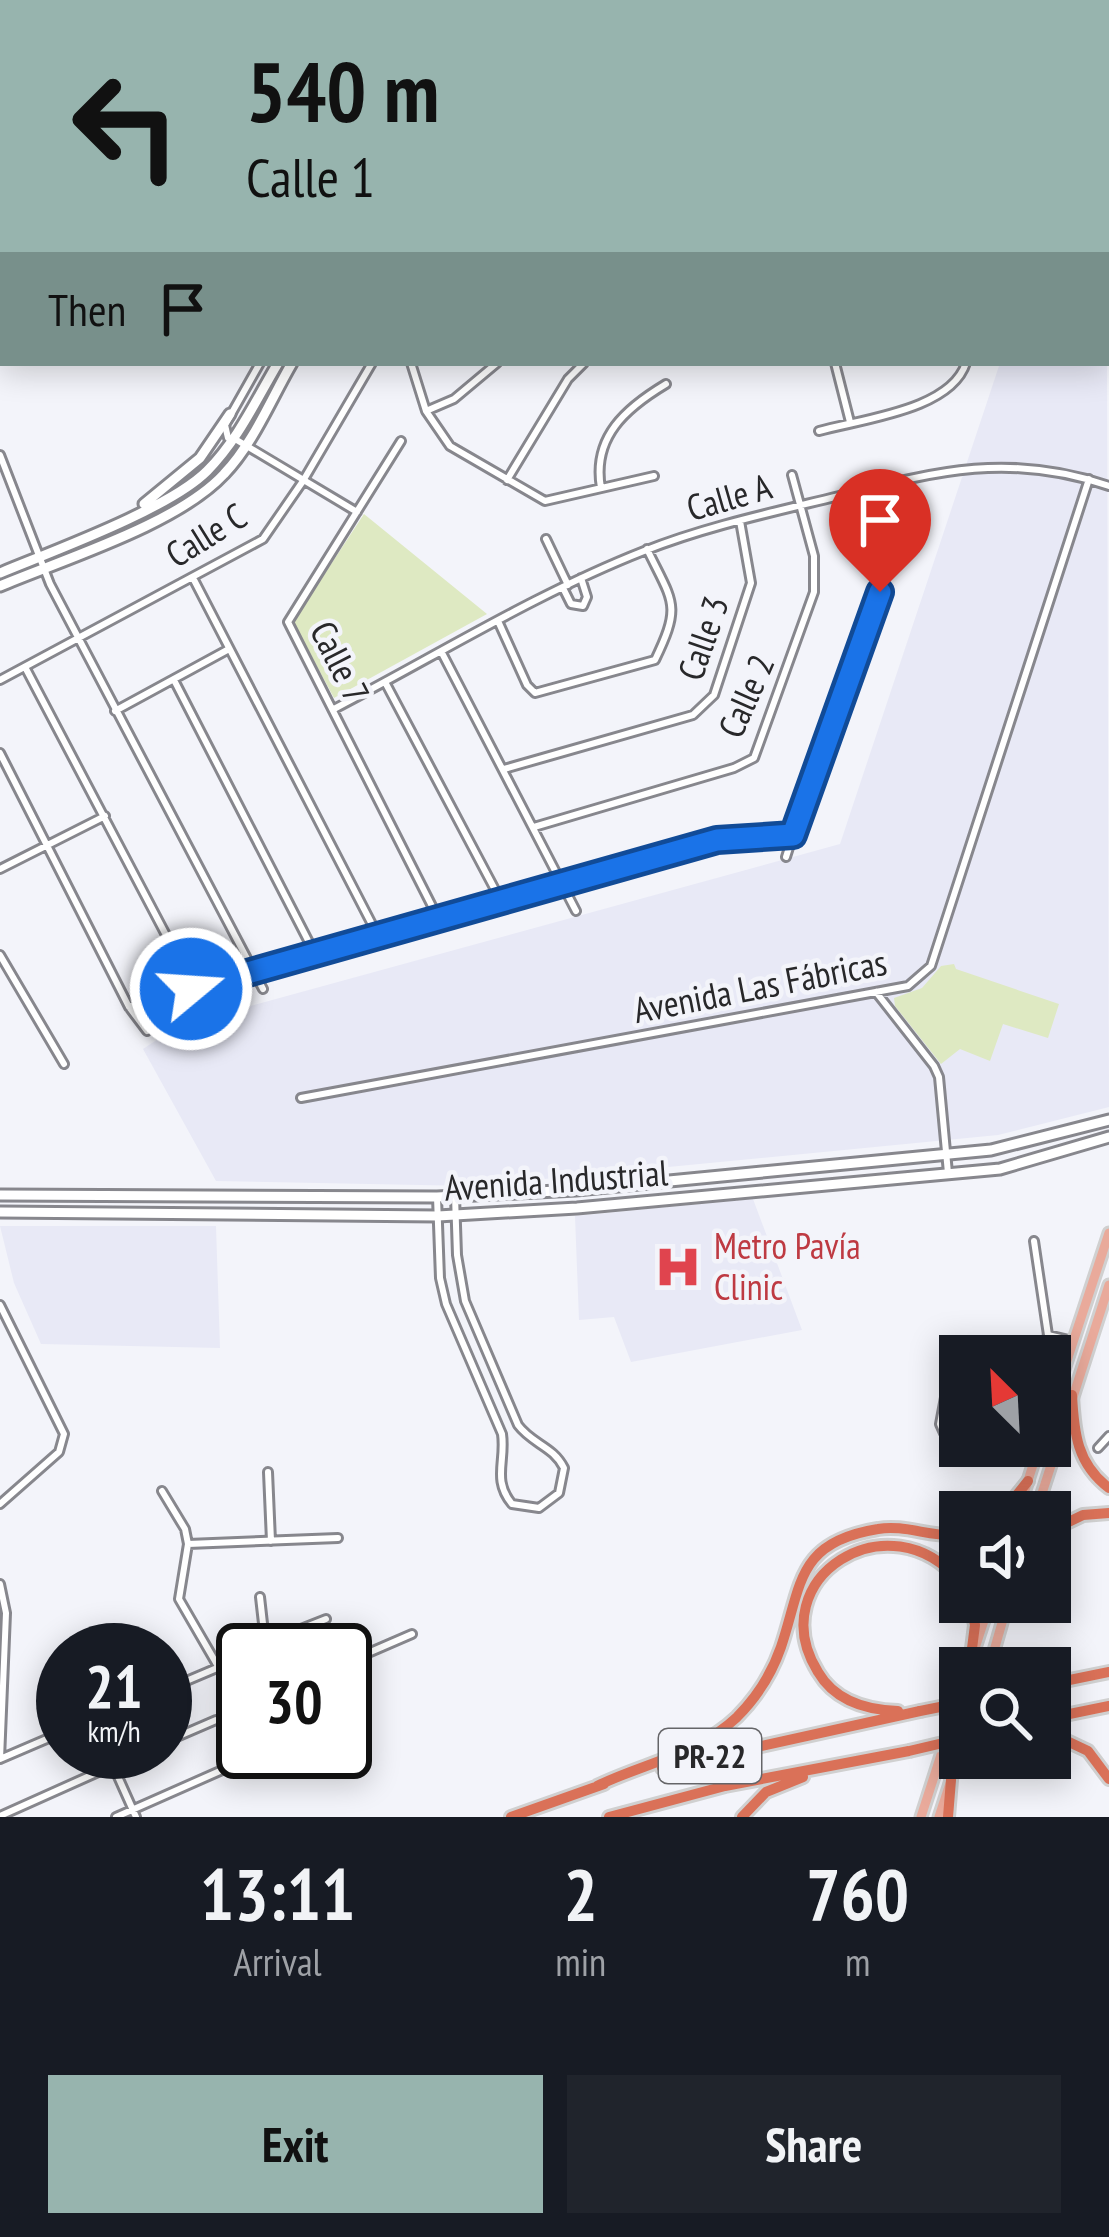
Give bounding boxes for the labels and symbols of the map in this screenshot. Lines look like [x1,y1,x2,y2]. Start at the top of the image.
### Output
street label: Calle A [681,462,777,531]
pin [829,469,931,592]
street label: Calle C [157,492,255,577]
street label: Calle 3 [666,590,739,686]
street label: Calle 7 [300,613,381,711]
street label: Calle 2 [707,647,784,745]
position arrow [128,926,254,1052]
street label: Avenida Las Fábricas [629,938,890,1033]
street label: Avenida Industrial [443,1148,670,1211]
place label: Metro Pavía Clinic [714,1222,861,1310]
hospital icon: Metro Pavía Clinic [653,1242,703,1292]
north arrow [939,1335,1071,1467]
speed limit sign: 30 [216,1623,372,1779]
road number: PR-22 [659,1729,761,1783]

